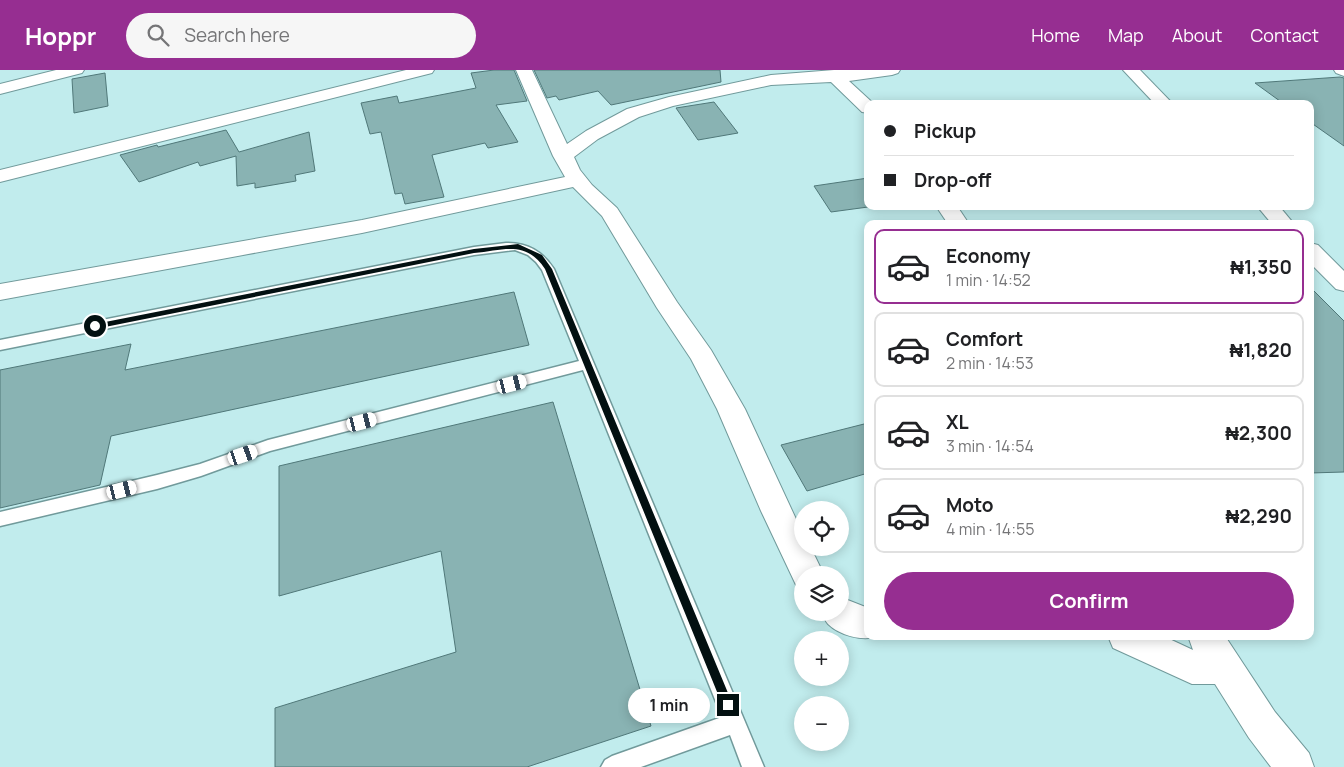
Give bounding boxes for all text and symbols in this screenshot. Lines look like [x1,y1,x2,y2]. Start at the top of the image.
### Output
search box [126,13,476,58]
text: Hoppr [25,19,96,52]
icon: search [144,21,172,49]
text: Search here [184,22,290,48]
text: Home [1031,23,1080,47]
text: Map [1108,23,1144,47]
text: About [1172,23,1222,47]
text: Contact [1250,23,1319,47]
text: Pickup [914,118,976,144]
text: Drop-off [914,167,991,193]
text: Economy [946,243,1030,269]
icon: car [886,244,931,289]
text: ₦1,350 [1230,254,1292,280]
text: 1 min · 14:52 [946,269,1031,291]
route start [84,315,106,337]
text: Comfort [946,326,1023,352]
icon: car [886,327,931,372]
text: ₦1,820 [1229,337,1292,363]
text: 2 min · 14:53 [946,352,1034,374]
car [495,373,528,395]
text: XL [946,409,969,435]
icon: car [886,410,931,455]
car [345,411,378,433]
text: ₦2,300 [1225,420,1292,446]
text: 3 min · 14:54 [946,435,1034,457]
car [226,443,259,467]
car [105,479,138,501]
text: Moto [946,492,993,518]
icon: car [886,493,931,538]
map controls [794,501,849,751]
button: locate [794,501,849,556]
text: ₦2,290 [1226,503,1292,529]
text: 4 min · 14:55 [946,518,1034,540]
button: layers [794,566,849,621]
button: Confirm [884,572,1294,630]
button: + [794,631,849,686]
callout: 1 min [628,688,710,722]
text: 1 min [649,694,689,716]
route end [717,694,739,716]
button: − [794,696,849,751]

